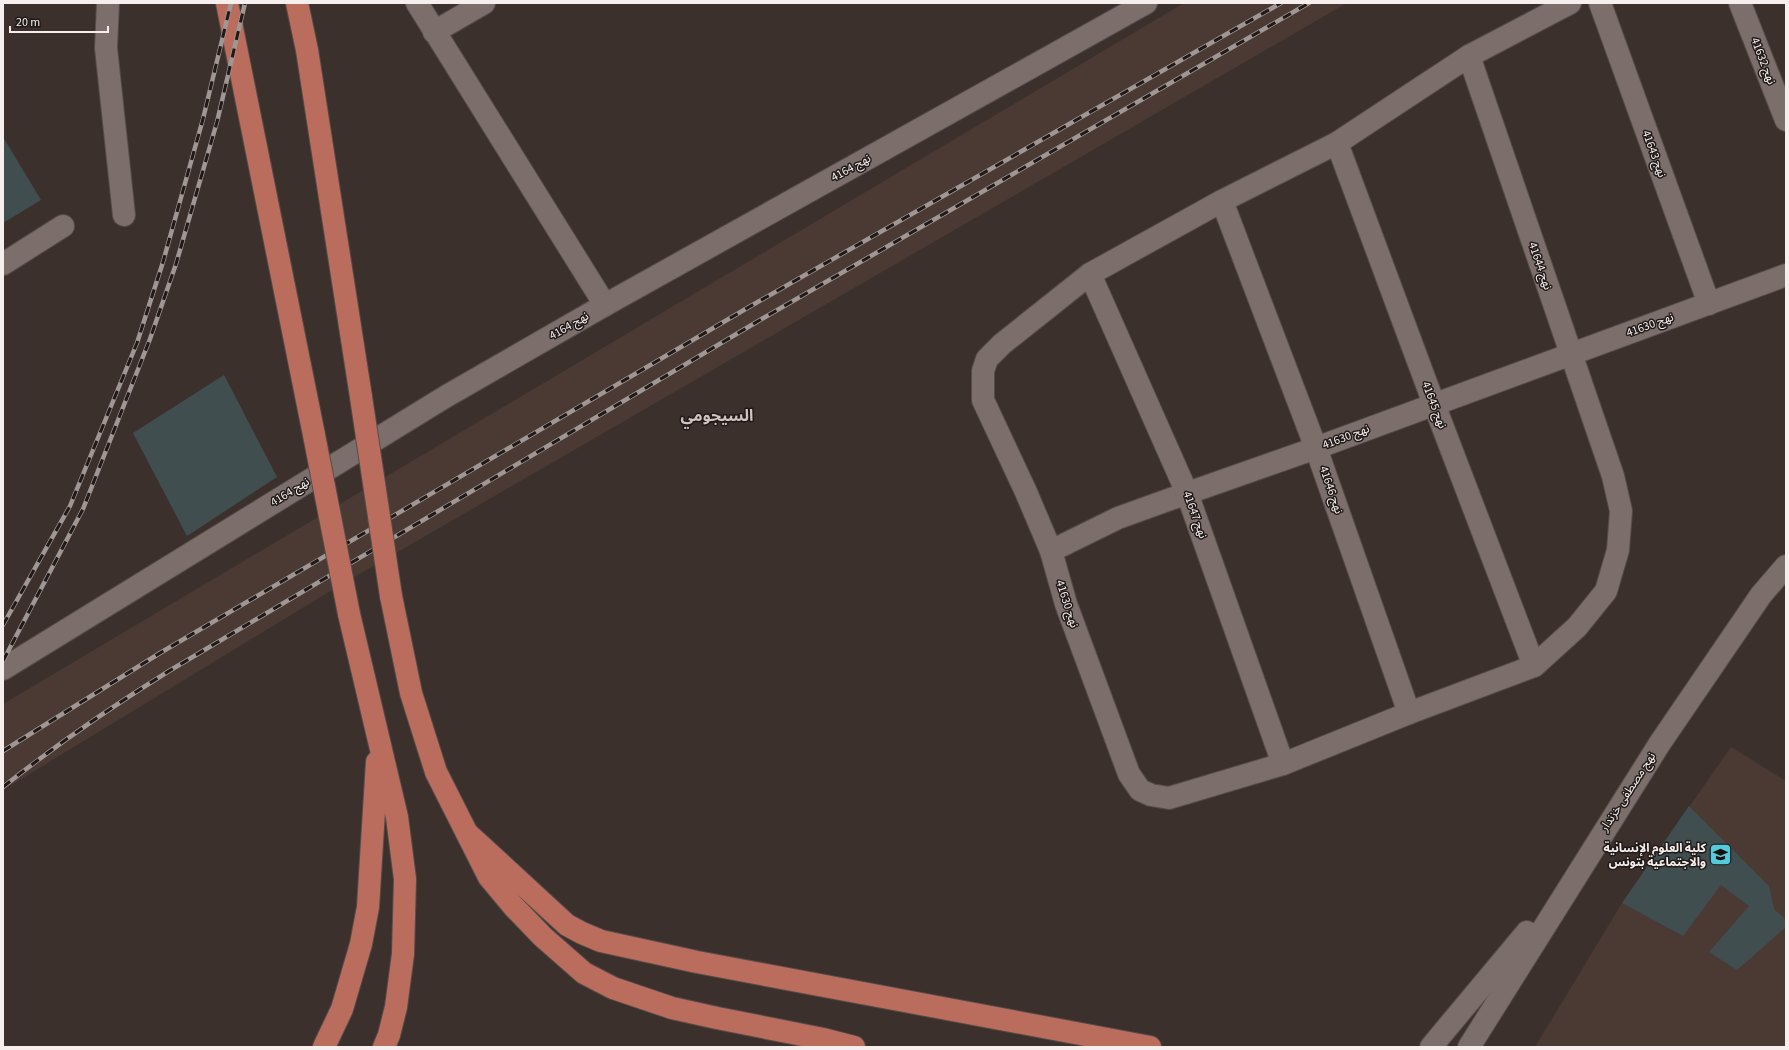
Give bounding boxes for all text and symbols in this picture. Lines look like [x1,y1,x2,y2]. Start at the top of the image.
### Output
scale bar [10,8,108,34]
text: 20 m [16,14,40,31]
street label: نهج 41632 [1746,35,1780,87]
street label: نهج 41643 [1638,128,1670,180]
street label: نهج 4164 [828,150,874,186]
street label: نهج 41644 [1524,240,1556,292]
street label: نهج 4164 [546,308,592,344]
street label: نهج 41630 [1624,309,1676,341]
street label: نهج 41645 [1417,379,1451,431]
district label: السيجومي [681,405,753,429]
street label: نهج 41630 [1320,420,1372,454]
street label: نهج 41646 [1315,464,1347,516]
street label: نهج 4164 [267,473,313,511]
street label: نهج 41647 [1179,489,1211,541]
street label: نهج 41630 [1051,578,1083,630]
street label: نهج مصطفى خزندار [1595,749,1660,836]
place label: كلية العلوم الإنسانية والاجتماعية بتونس [1603,840,1707,871]
school or university icon: كلية العلوم الإنسانية والاجتماعية بتونس [1708,842,1734,868]

